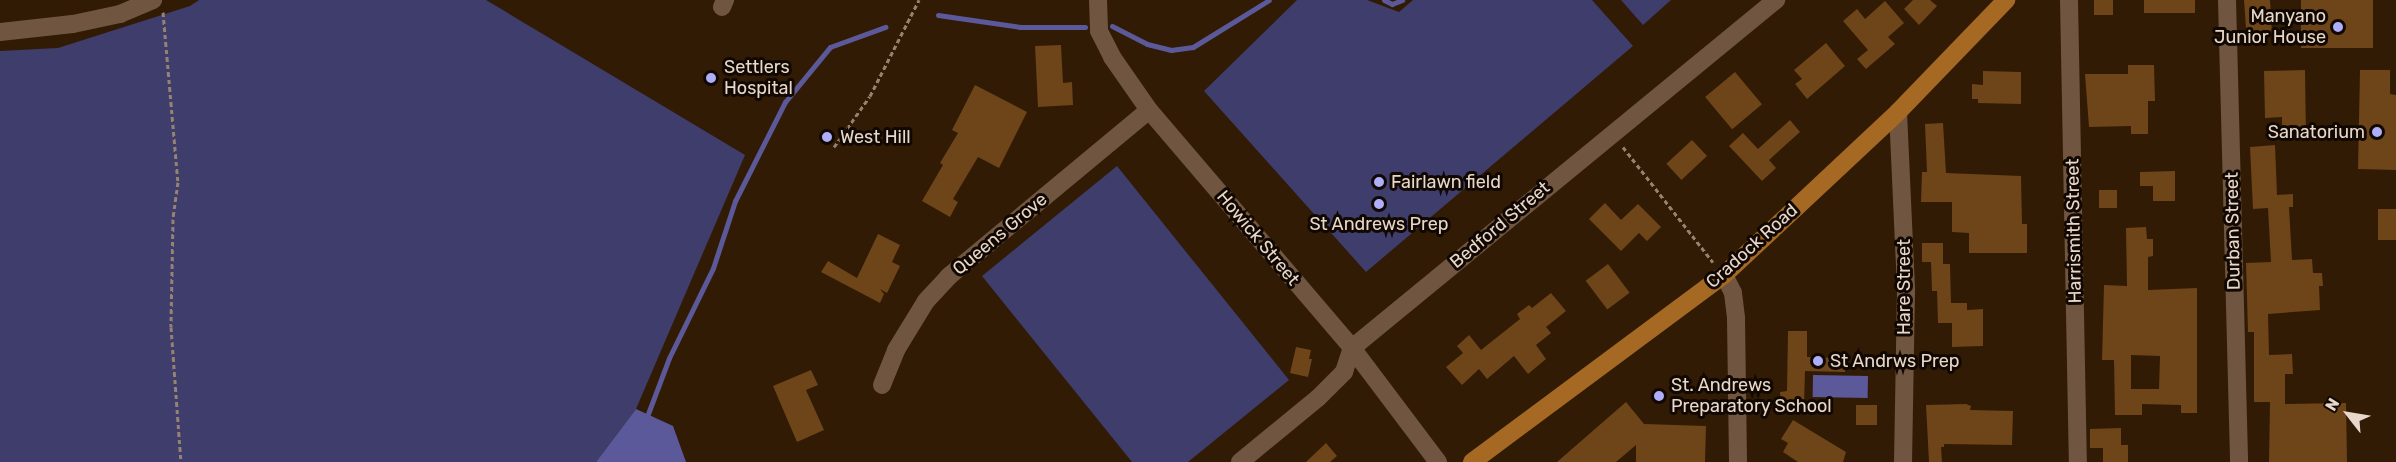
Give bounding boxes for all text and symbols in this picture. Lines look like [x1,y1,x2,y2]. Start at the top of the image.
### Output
place label: Manyano Junior House [2214,6,2326,48]
marker: Manyano Junior House [2331,20,2345,34]
place label: Settlers Hospital [724,57,793,100]
marker: Settlers Hospital [702,69,720,87]
place label: Sanatorium [2268,121,2365,143]
marker: Sanatorium [2370,125,2384,139]
place label: West Hill [840,126,911,148]
marker: West Hill [818,128,836,146]
street label: Harrismith Street [2062,158,2086,304]
place label: Fairlawn field [1391,171,1501,193]
street label: Durban Street [2221,172,2245,290]
marker: Fairlawn field [1372,175,1386,189]
street label: Bedford Street [1446,177,1554,273]
street label: Howick Street [1212,186,1304,290]
street label: Queens Grove [949,188,1051,280]
marker: St Andrews Prep [1372,197,1386,211]
street label: Cradock Road [1702,199,1802,293]
place label: St Andrews Prep [1309,213,1449,235]
street label: Hare Street [1893,239,1915,335]
place label: St Andrws Prep [1830,350,1960,372]
marker: St Andrws Prep [1811,354,1825,368]
place label: St. Andrews Preparatory School [1671,375,1832,418]
north arrow [2318,384,2378,444]
marker: St. Andrews Preparatory School [1652,389,1666,403]
text: N [2321,395,2343,414]

